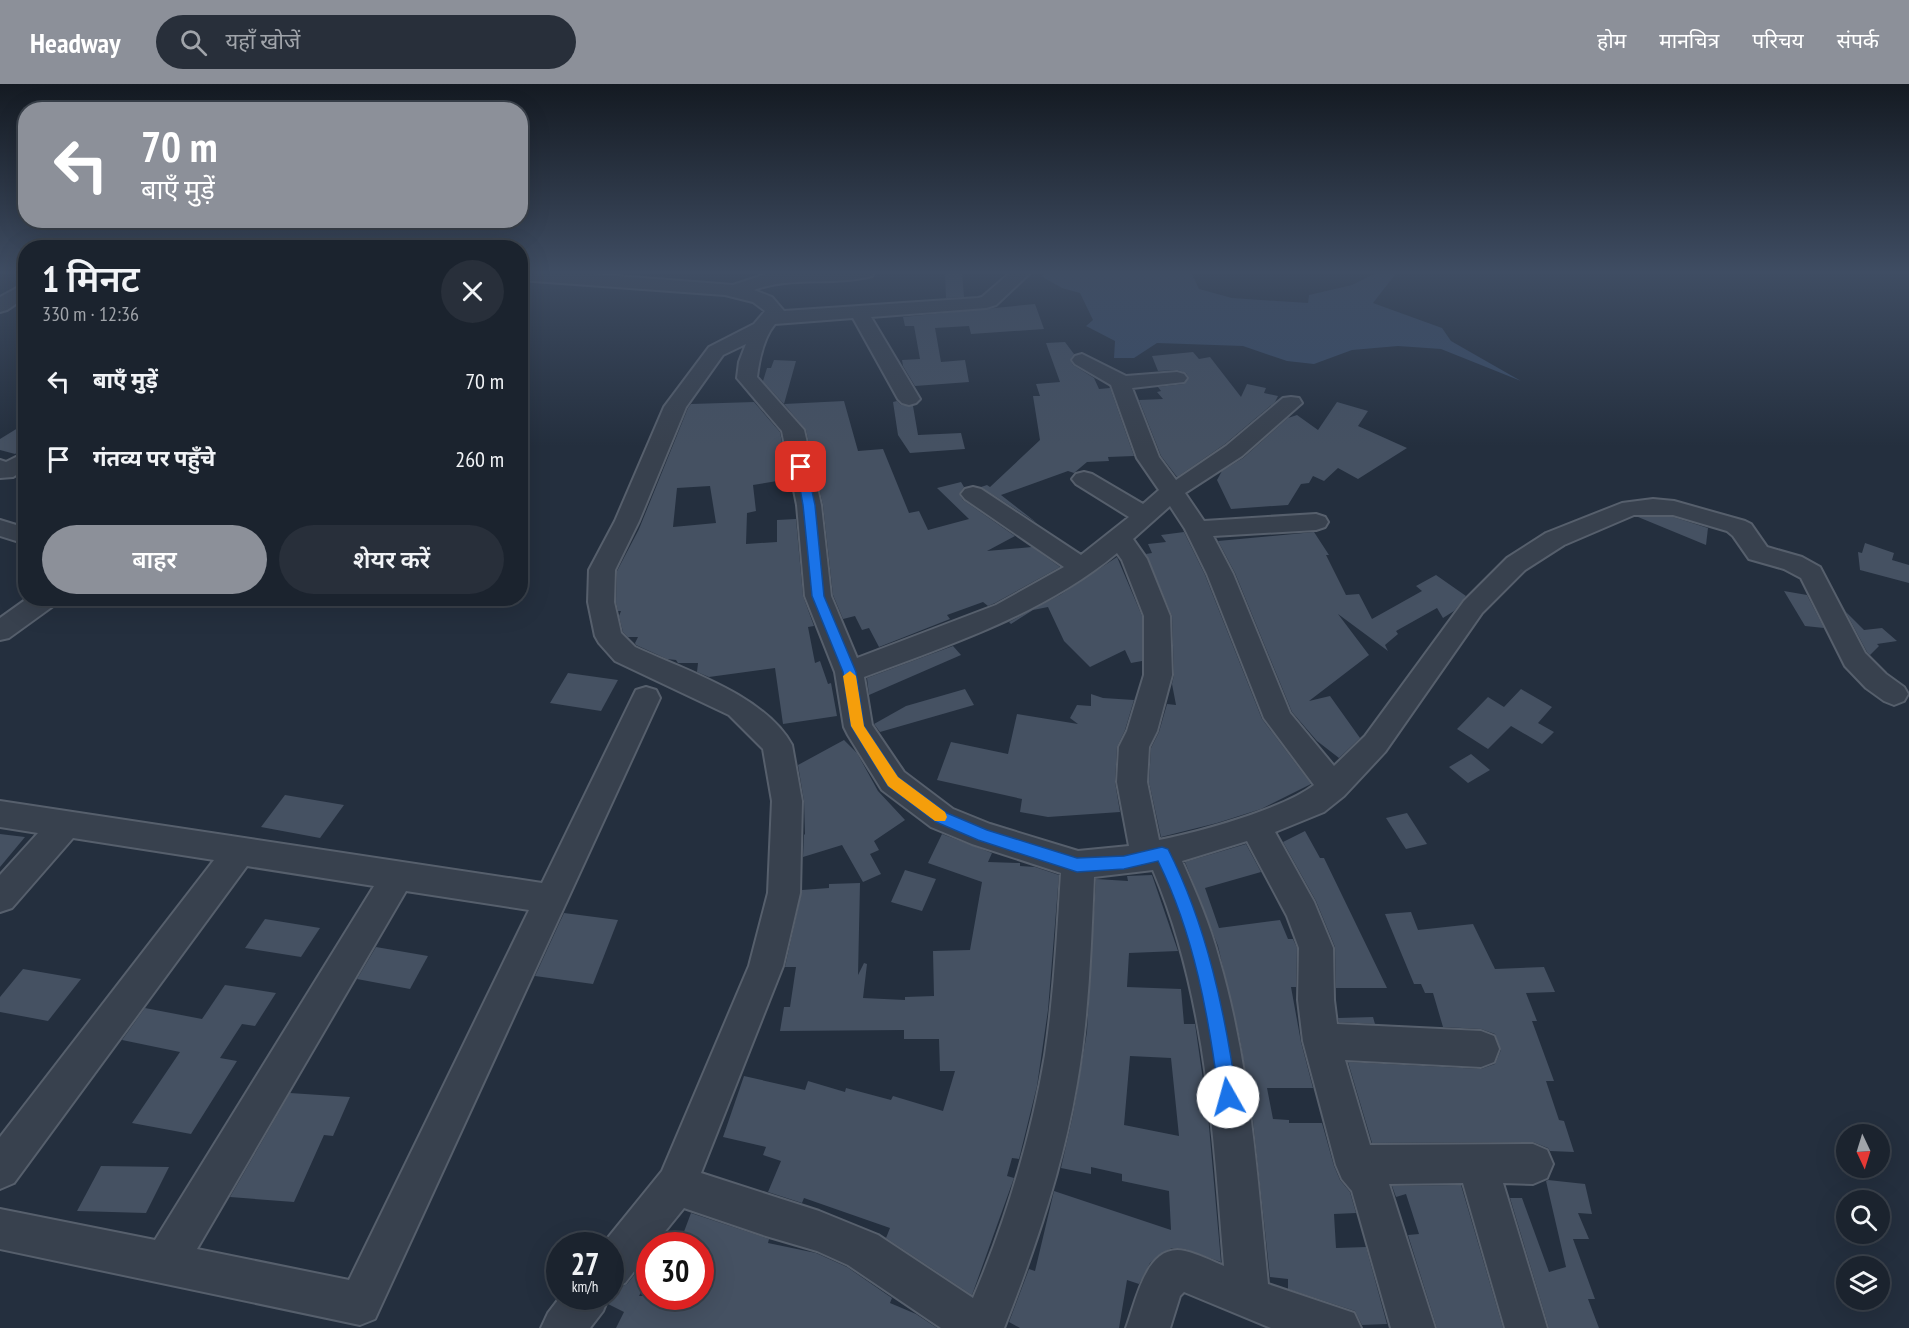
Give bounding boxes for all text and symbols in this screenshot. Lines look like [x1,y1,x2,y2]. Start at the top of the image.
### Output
search box [156,15,576,69]
text: Headway [30,24,120,61]
icon: search [177,26,210,59]
text: यहाँ खोजें [225,27,300,55]
text: होम [1597,27,1626,54]
text: मानचित्र [1659,27,1719,54]
text: परिचय [1752,27,1804,54]
text: संपर्क [1837,27,1879,54]
text: 70 m [141,119,218,174]
icon: left [42,126,120,204]
text: बाएँ मुड़ें [141,172,215,206]
text: 1 मिनट [42,255,140,302]
button: close [441,260,504,323]
text: 330 m · 12:36 [42,301,139,327]
icon: left [42,365,75,398]
text: बाएँ मुड़ें [93,366,158,394]
text: 70 m [465,367,504,395]
pin [775,441,826,492]
icon: arrive [42,443,75,476]
text: गंतव्य पर पहुँचे [93,444,215,472]
text: 260 m [455,445,504,473]
icon: arrive [784,450,817,483]
button: बाहर [42,525,267,594]
button: शेयर करें [279,525,504,594]
position arrow [1196,1065,1260,1129]
north arrow [1836,1124,1890,1178]
map controls [1836,1124,1890,1310]
button: search [1836,1190,1890,1244]
speed limit sign: 30 [636,1232,714,1310]
text: 27 [571,1244,599,1283]
button: layers [1836,1256,1890,1310]
text: km/h [572,1277,598,1296]

